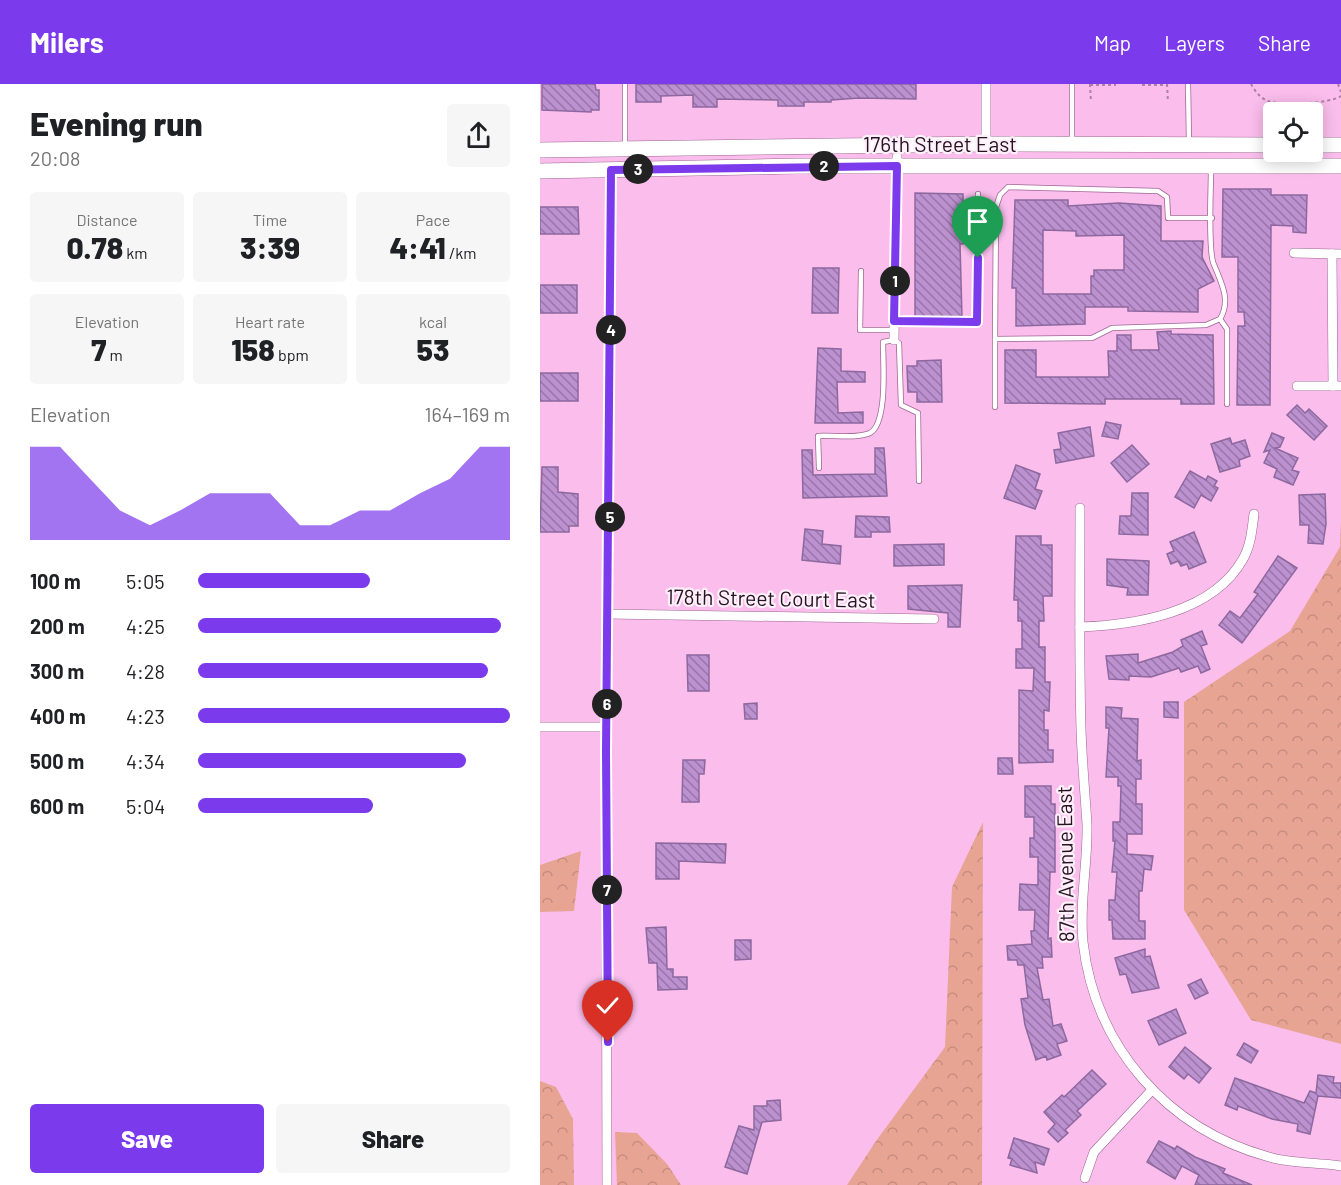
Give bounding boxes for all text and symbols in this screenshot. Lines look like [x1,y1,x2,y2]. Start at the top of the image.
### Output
text: Milers [30,25,104,59]
text: Map [1094,30,1131,55]
text: Layers [1164,30,1225,55]
text: Share [1258,30,1311,55]
map controls [1263,102,1323,162]
button: locate [1263,102,1323,162]
text: Evening run [30,103,203,143]
button: share [447,104,510,167]
street label: 176th Street East [863,131,1017,156]
text: 20:08 [30,146,81,170]
pin: 2 [809,151,839,181]
pin: 3 [623,154,653,184]
text: 2 [820,156,828,175]
text: 3 [634,159,642,178]
pin [952,196,1003,258]
icon: arrive [961,205,994,238]
text: Distance [77,210,137,229]
text: Time [253,210,287,229]
text: Pace [416,210,450,229]
text: 0.78 [66,229,123,265]
text: 3:39 [240,229,300,265]
text: 4:41 [389,229,446,265]
text: km [123,243,148,262]
text: /km [446,243,477,262]
pin: 1 [880,266,910,296]
text: 1 [892,271,898,290]
text: Elevation [75,312,139,331]
text: Heart rate [235,312,305,331]
text: kcal [419,312,447,331]
pin: 4 [596,315,626,345]
text: 4 [606,320,616,339]
text: 7 [91,331,106,367]
text: 158 [231,331,275,367]
text: 53 [417,331,449,367]
text: m [106,345,123,364]
text: bpm [275,345,309,364]
text: Elevation [30,402,111,426]
text: 164–169 m [424,402,510,426]
pin: 5 [595,502,625,532]
text: 5 [606,507,614,526]
text: 100 m [30,569,81,593]
text: 5:05 [126,569,165,593]
street label: 178th Street Court East [666,583,876,612]
text: 200 m [30,614,85,638]
text: 4:25 [126,614,165,638]
text: 300 m [30,659,84,683]
text: 4:28 [126,659,165,683]
pin: 6 [592,689,622,719]
text: 6 [603,694,611,713]
text: 400 m [30,704,86,728]
text: 4:23 [126,704,165,728]
text: 500 m [30,749,84,773]
text: 4:34 [126,749,165,773]
street label: 87th Avenue East [1051,786,1078,942]
text: 600 m [30,794,84,818]
text: 5:04 [126,794,165,818]
pin: 7 [592,875,622,905]
text: 7 [603,880,611,899]
pin [582,980,633,1042]
icon: check [591,989,624,1022]
button: Save [30,1104,264,1173]
button: Share [276,1104,510,1173]

